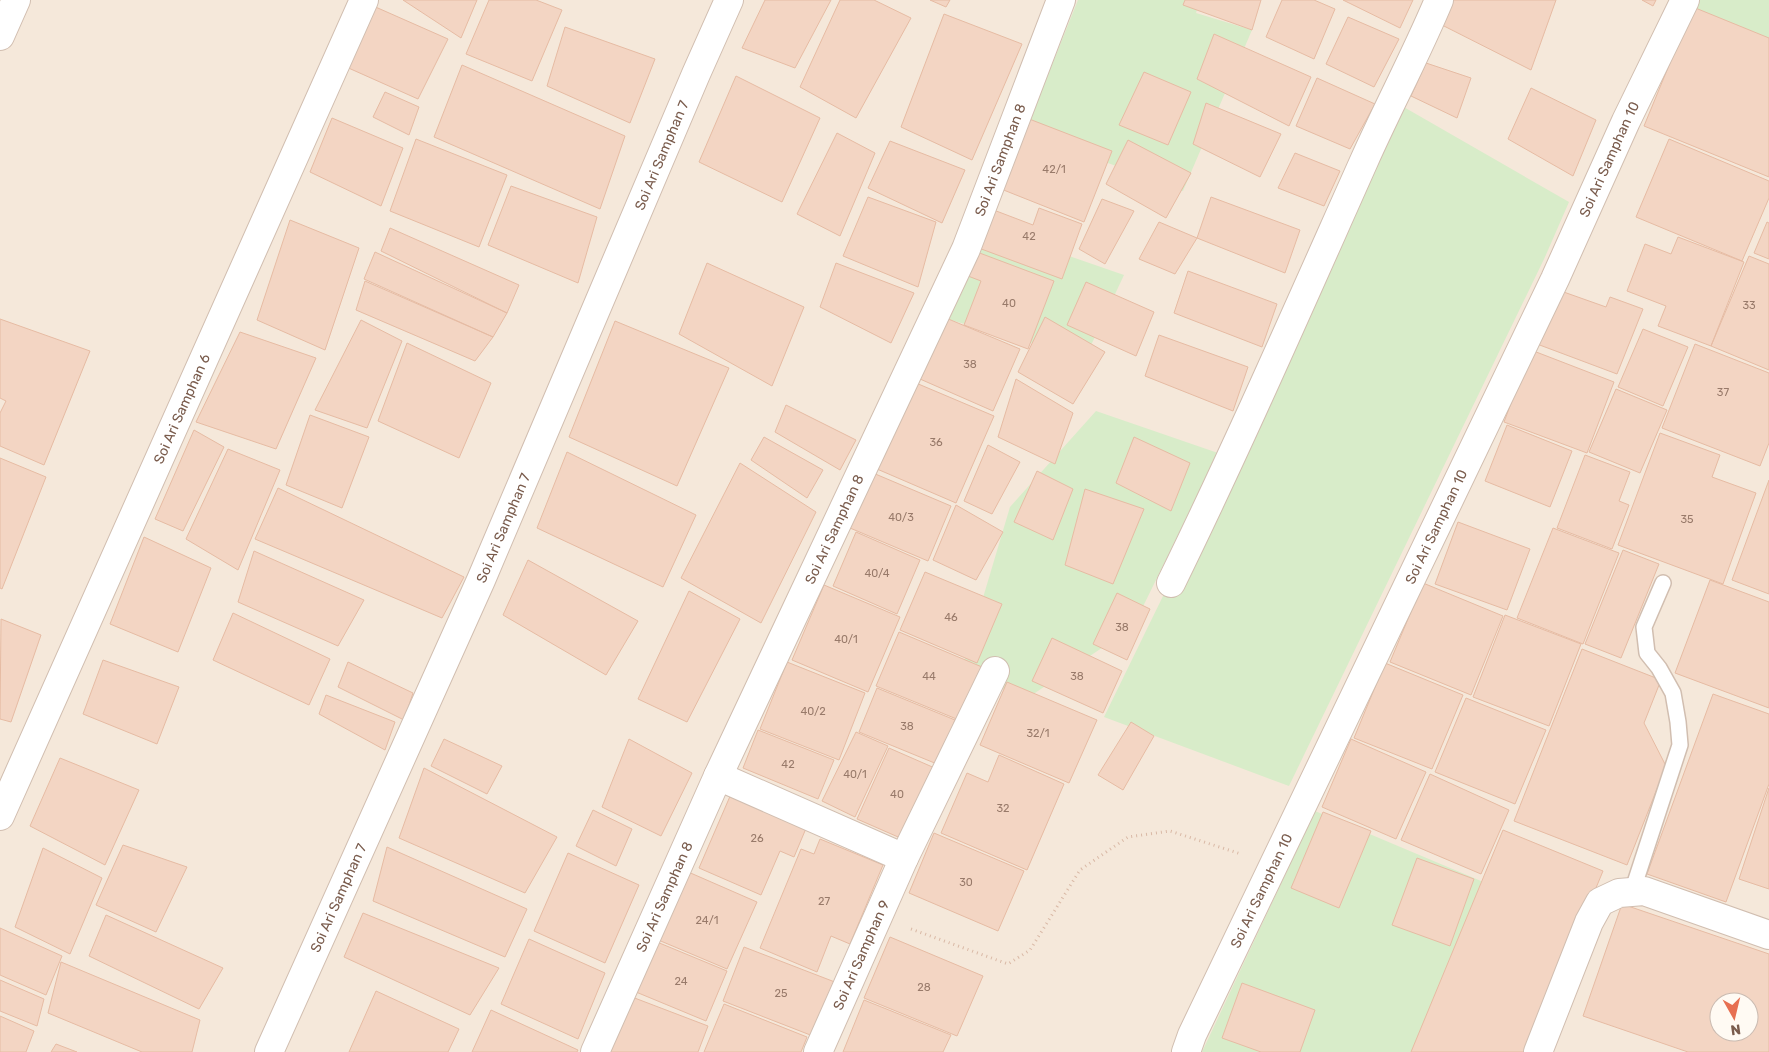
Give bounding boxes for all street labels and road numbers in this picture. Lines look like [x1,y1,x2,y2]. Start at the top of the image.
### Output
street label: Soi Ari Samphan 7 [631,98,693,213]
street label: Soi Ari Samphan 10 [1576,99,1643,220]
street label: Soi Ari Samphan 8 [971,101,1030,219]
street label: Soi Ari Samphan 6 [150,351,214,467]
street label: Soi Ari Samphan 10 [1402,467,1471,587]
street label: Soi Ari Samphan 7 [473,471,534,585]
street label: Soi Ari Samphan 8 [802,472,868,587]
street label: Soi Ari Samphan 10 [1227,831,1296,951]
street label: Soi Ari Samphan 8 [633,839,697,955]
street label: Soi Ari Samphan 7 [307,841,371,955]
street label: Soi Ari Samphan 9 [830,898,893,1013]

